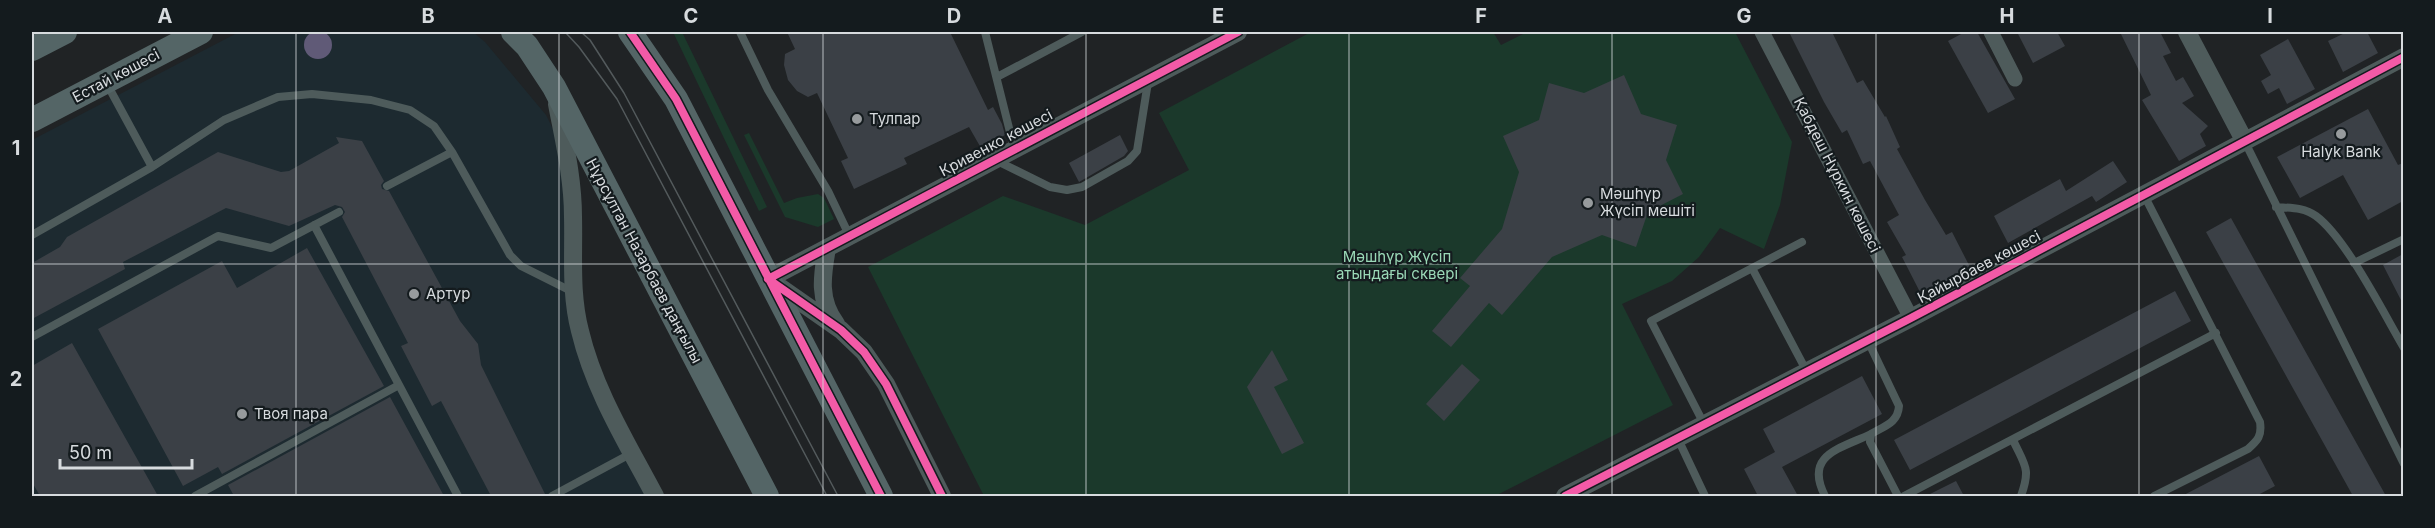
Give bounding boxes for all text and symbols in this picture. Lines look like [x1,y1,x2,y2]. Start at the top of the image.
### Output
text: A [158,4,173,28]
text: B [421,4,435,28]
text: C [684,4,698,28]
text: D [947,4,961,28]
text: E [1212,4,1224,28]
text: F [1475,4,1487,28]
text: G [1736,4,1752,28]
text: H [2000,4,2014,28]
text: I [2267,4,2273,28]
street label: Естай көшесі [69,45,163,107]
street label: Қабдеш Нұркин көшесі [1790,94,1885,256]
street label: Кривенко көшесі [936,105,1056,180]
place label: Тулпар [869,109,921,128]
marker: Тулпар [850,112,864,126]
marker: Halyk Bank [2334,127,2348,141]
text: 1 [12,136,20,160]
place label: Halyk Bank [2301,142,2382,161]
street label: Нұрсұлтан Назарбаев даңғылы [582,155,707,366]
place label: Мәшһүр Жүсіп мешіті [1600,184,1695,220]
marker: Мәшһүр Жүсіп мешіті [1581,196,1595,210]
street label: Қайырбаев көшесі [1914,226,2044,307]
park label: Мәшһүр Жүсіп атындағы сквері [1336,247,1458,283]
place label: Артур [426,284,470,303]
marker: Артур [407,287,421,301]
text: 2 [10,367,22,391]
place label: Твоя пара [254,404,328,423]
marker: Твоя пара [235,407,249,421]
scale bar [60,432,192,470]
text: 50 m [69,442,112,463]

